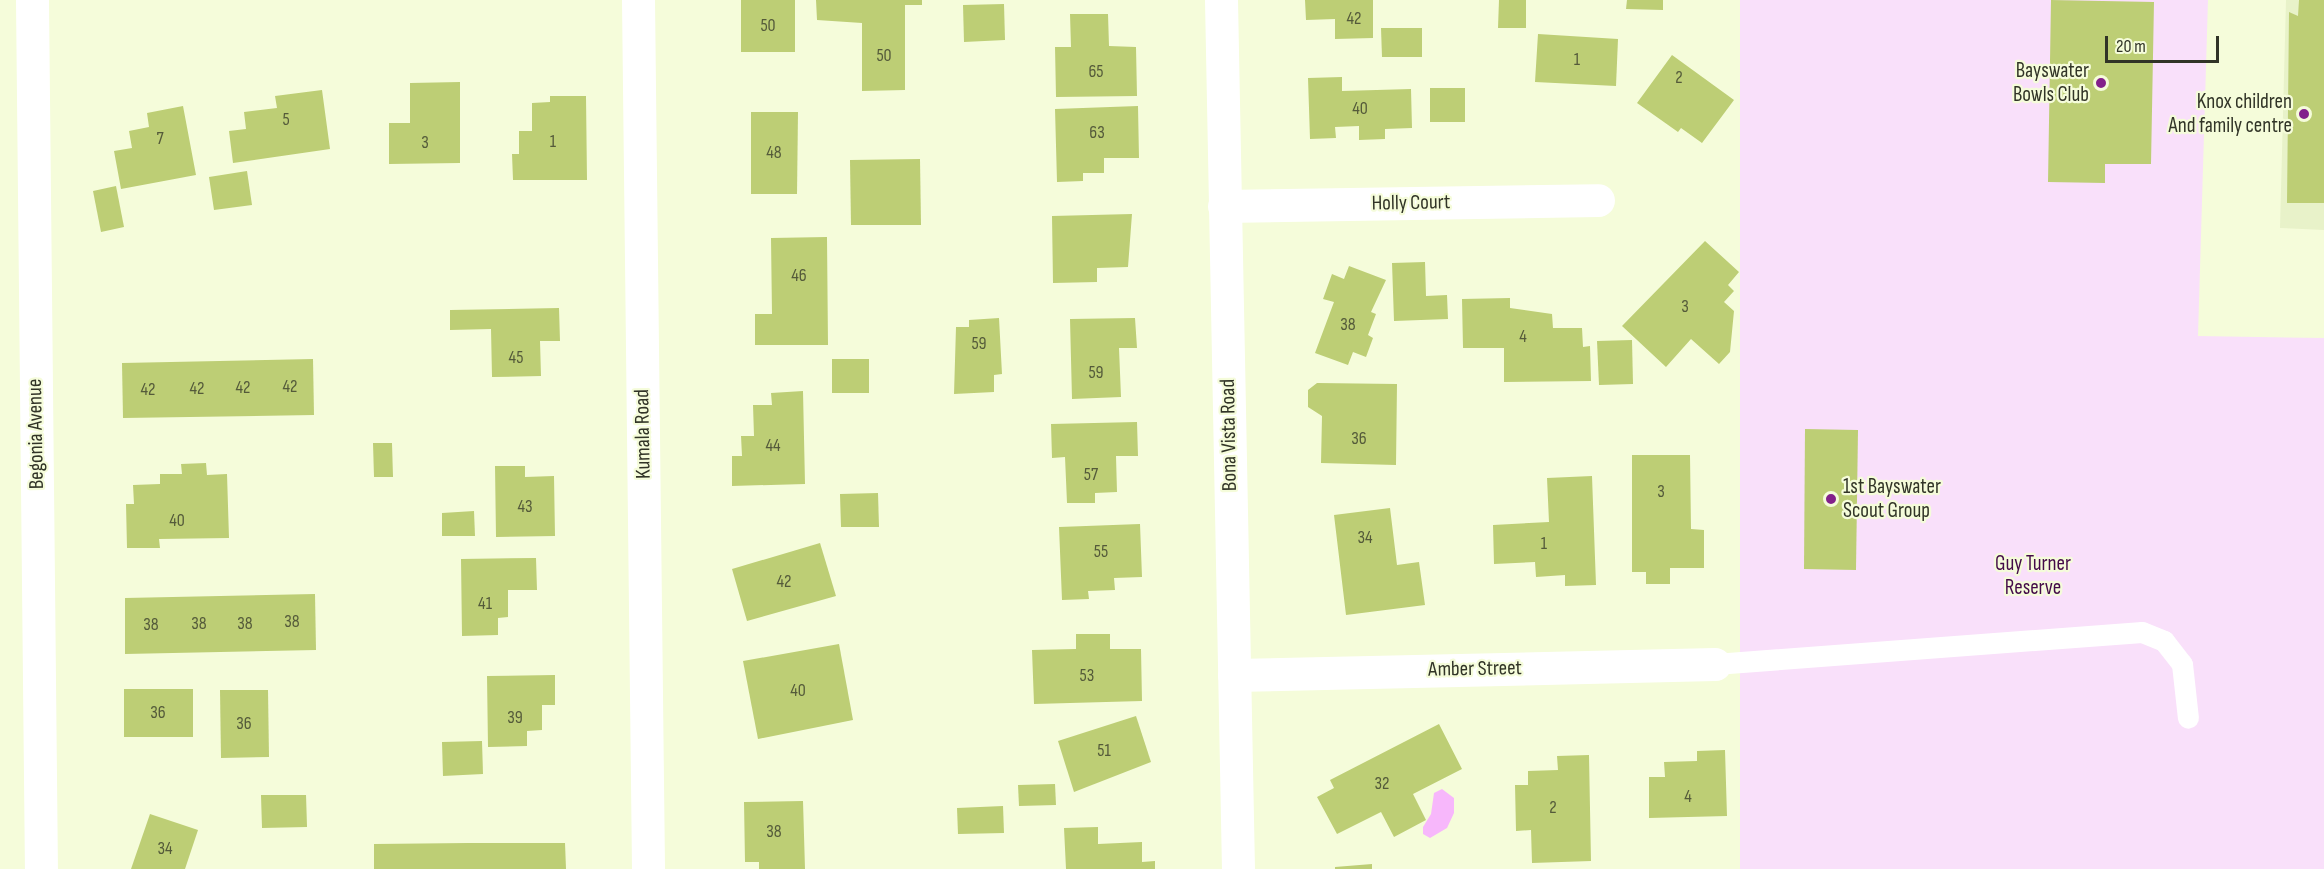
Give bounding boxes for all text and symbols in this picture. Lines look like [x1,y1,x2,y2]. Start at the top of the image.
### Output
house number: 42 [1346,8,1362,30]
house number: 50 [760,15,776,37]
scale bar [2108,24,2222,62]
text: 20 m [2116,36,2146,57]
house number: 50 [876,45,892,67]
house number: 1 [1574,49,1580,71]
place label: Bayswater Bowls Club [2013,58,2089,108]
house number: 65 [1088,61,1104,83]
house number: 2 [1675,67,1683,89]
marker: Bayswater Bowls Club [2094,76,2108,90]
place label: Knox children And family centre [2168,89,2292,139]
house number: 40 [1352,98,1368,120]
marker: Knox children And family centre [2297,107,2311,121]
house number: 5 [282,109,290,131]
house number: 63 [1089,122,1105,144]
house number: 7 [156,128,164,150]
house number: 1 [550,131,556,153]
house number: 3 [421,132,429,154]
house number: 48 [766,142,782,164]
street label: Holly Court [1371,190,1451,216]
house number: 46 [791,265,807,287]
house number: 3 [1681,296,1689,318]
house number: 38 [1340,314,1356,336]
house number: 4 [1519,326,1527,348]
house number: 59 [971,333,987,355]
house number: 45 [509,347,523,369]
house number: 59 [1088,362,1104,384]
house number: 42 [282,376,298,398]
house number: 42 [235,377,251,399]
house number: 42 [189,378,205,400]
street label: Begonia Avenue [22,379,50,489]
house number: 42 [140,379,156,401]
street label: Bona Vista Road [1215,379,1243,491]
street label: Kumala Road [630,389,656,479]
house number: 36 [1351,428,1367,450]
house number: 44 [765,435,781,457]
house number: 57 [1084,464,1098,486]
place label: 1st Bayswater Scout Group [1843,474,1941,524]
house number: 3 [1657,481,1665,503]
marker: 1st Bayswater Scout Group [1824,492,1838,506]
house number: 43 [517,496,533,518]
house number: 40 [169,510,185,532]
house number: 34 [1357,527,1373,549]
house number: 1 [1541,533,1547,555]
house number: 55 [1094,541,1108,563]
park label: Guy Turner Reserve [1995,551,2071,601]
house number: 42 [776,571,792,593]
house number: 41 [478,593,492,615]
house number: 38 [284,611,300,633]
house number: 38 [191,613,207,635]
house number: 38 [237,613,253,635]
house number: 38 [143,614,159,636]
street label: Amber Street [1428,656,1522,682]
house number: 53 [1080,665,1094,687]
house number: 40 [790,680,806,702]
house number: 36 [150,702,166,724]
house number: 39 [507,707,523,729]
house number: 36 [236,713,252,735]
house number: 51 [1097,740,1111,762]
house number: 32 [1375,773,1389,795]
house number: 4 [1684,786,1692,808]
house number: 2 [1549,797,1557,819]
house number: 38 [766,821,782,843]
house number: 34 [157,838,173,860]

